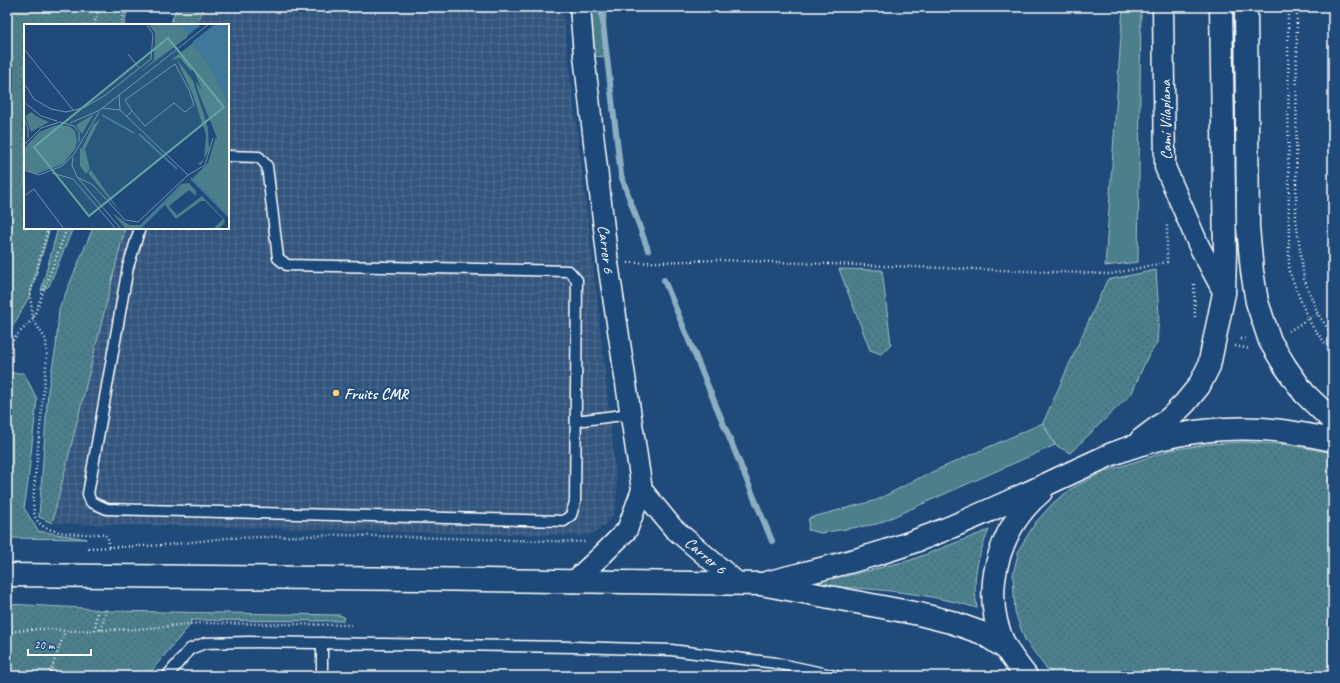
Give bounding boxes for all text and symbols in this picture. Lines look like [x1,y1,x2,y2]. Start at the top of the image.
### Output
inset map [24,24,229,229]
street label: Camí Vilaplana [1155,79,1177,160]
street label: Carrer 6 [593,224,619,275]
place label: Fruits CMR [344,384,410,404]
marker: Fruits CMR [331,388,341,398]
street label: Carrer 6 [681,533,731,579]
scale bar [28,631,91,657]
text: 20 m [34,637,56,653]

